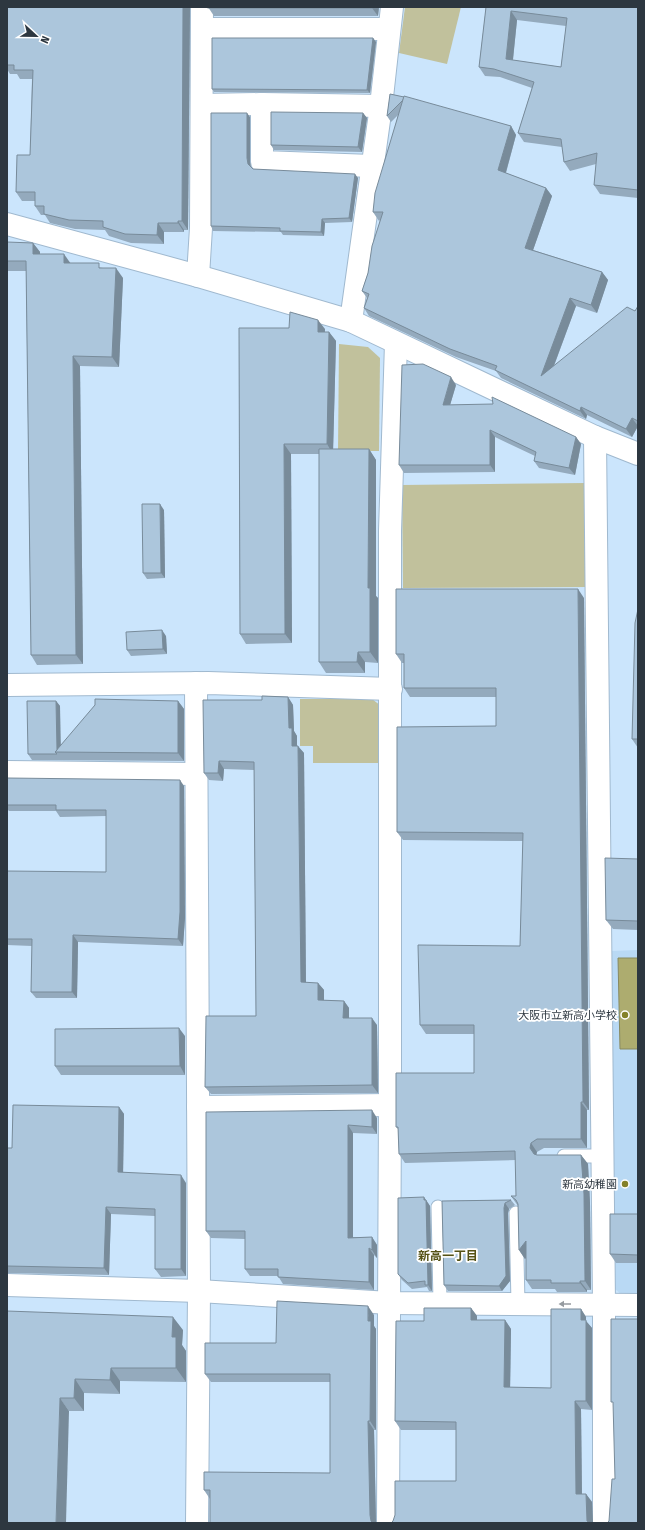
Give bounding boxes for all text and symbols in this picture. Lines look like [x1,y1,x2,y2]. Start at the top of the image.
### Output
north arrow [16,16,56,56]
text: N [38,34,52,45]
place label: 大阪市立新高小学校 [518,1009,617,1022]
marker: 大阪市立新高小学校 [620,1010,630,1020]
place label: 新高幼稚園 [562,1178,617,1191]
marker: 新高幼稚園 [620,1179,630,1189]
district label: 新高一丁目 [418,1249,478,1263]
one-way arrow [558,1301,571,1307]

